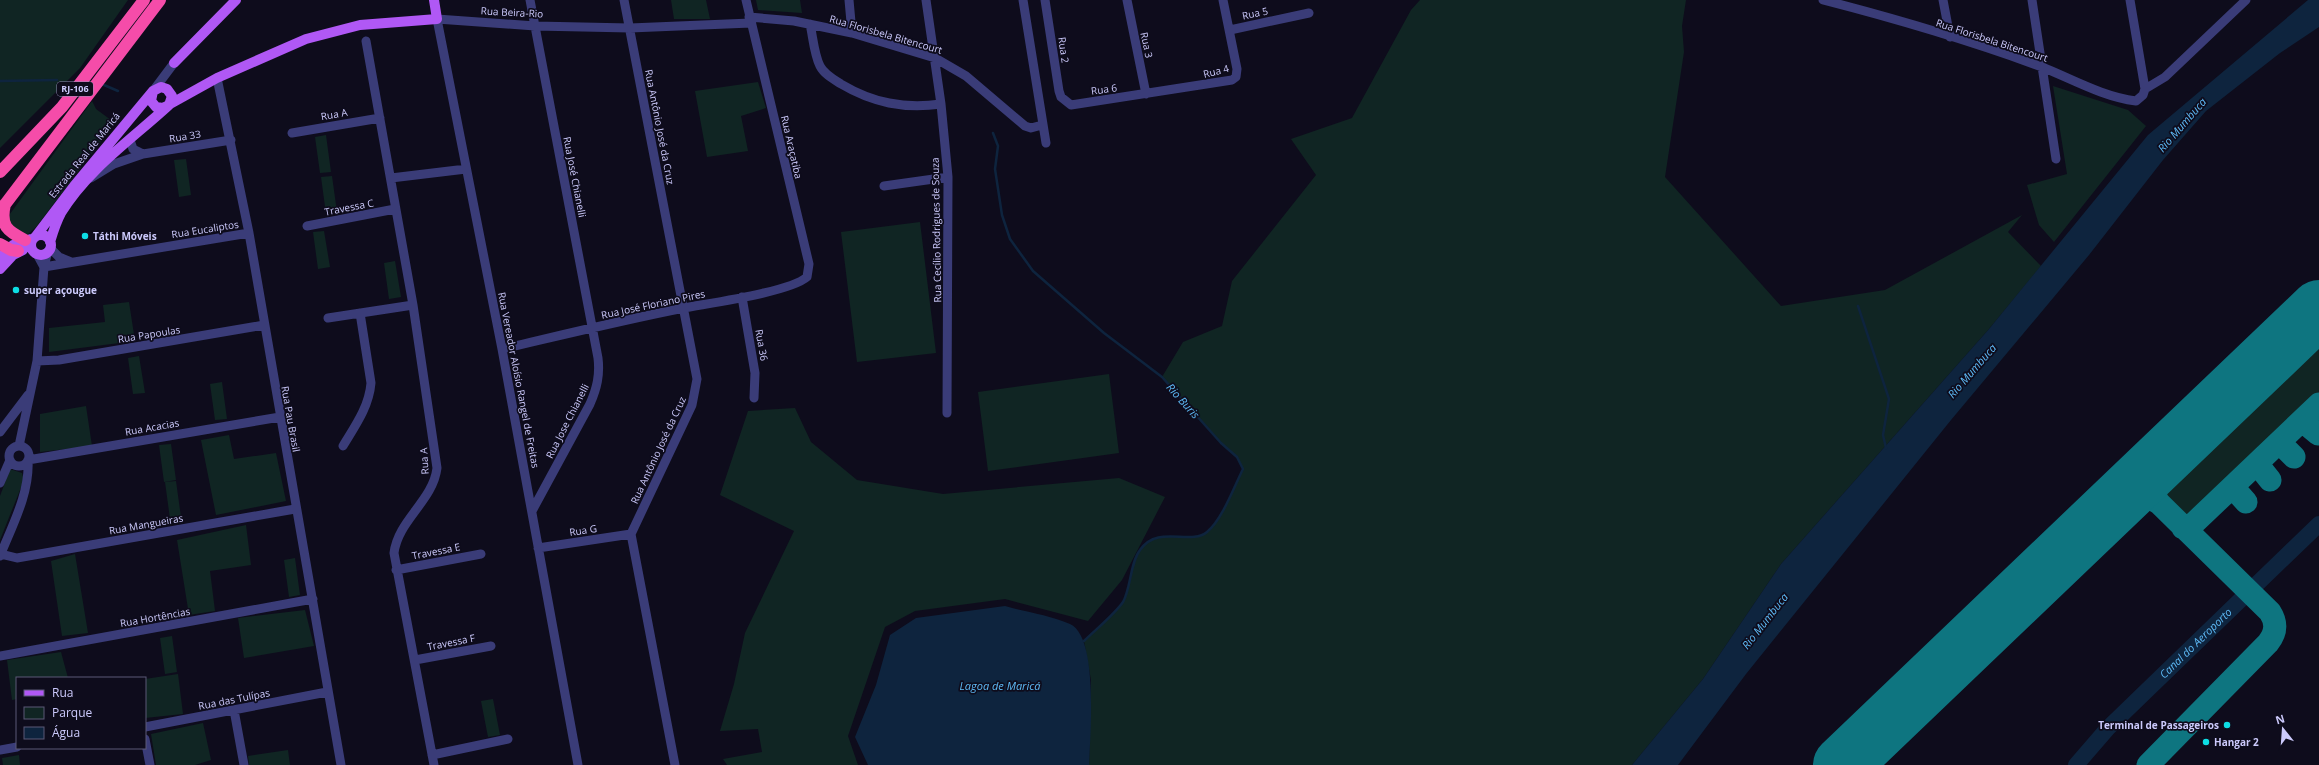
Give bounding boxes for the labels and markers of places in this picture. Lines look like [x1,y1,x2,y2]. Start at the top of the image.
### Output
place label: Táthi Móveis [93,229,157,243]
marker: Táthi Móveis [80,231,90,241]
place label: super açougue [24,283,97,297]
marker: super açougue [11,285,21,295]
place label: Terminal de Passageiros [2098,718,2219,732]
marker: Terminal de Passageiros [2222,720,2232,730]
place label: Hangar 2 [2214,735,2259,749]
marker: Hangar 2 [2201,737,2211,747]

